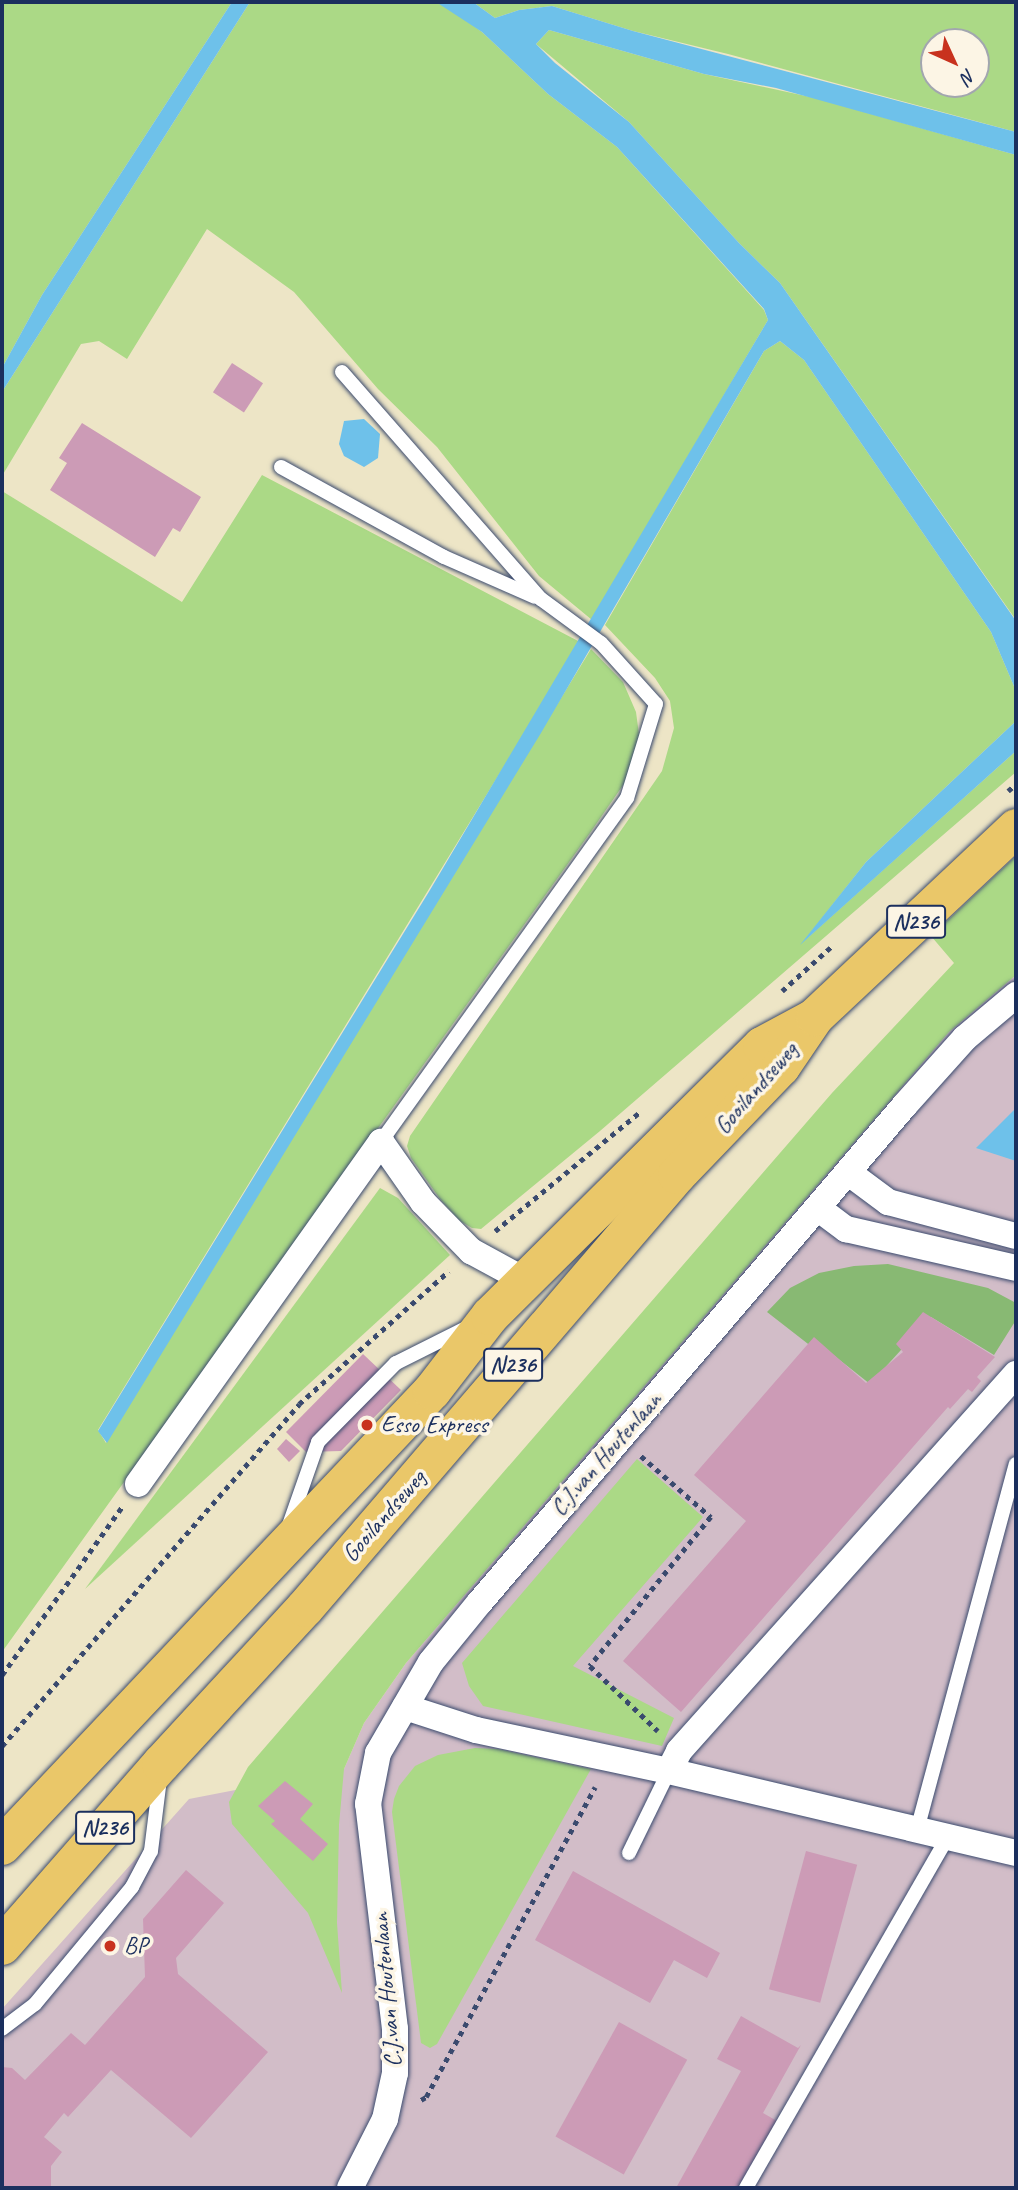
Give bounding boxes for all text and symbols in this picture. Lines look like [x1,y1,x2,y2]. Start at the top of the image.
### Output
north arrow [920,28,990,98]
text: N [956,64,981,89]
road number: N236 [884,903,948,942]
street label: Gooilandseweg [708,1036,804,1140]
road number: N236 [482,1346,544,1384]
street label: C.J.van Houtenlaan [544,1386,668,1522]
place label: Esso Express [381,1411,487,1439]
marker: Esso Express [359,1417,375,1433]
street label: Gooilandseweg [336,1464,432,1568]
road number: N236 [74,1809,136,1848]
street label: C.J.van Houtenlaan [366,1911,408,2069]
place label: BP [124,1932,148,1960]
marker: BP [102,1938,118,1954]

